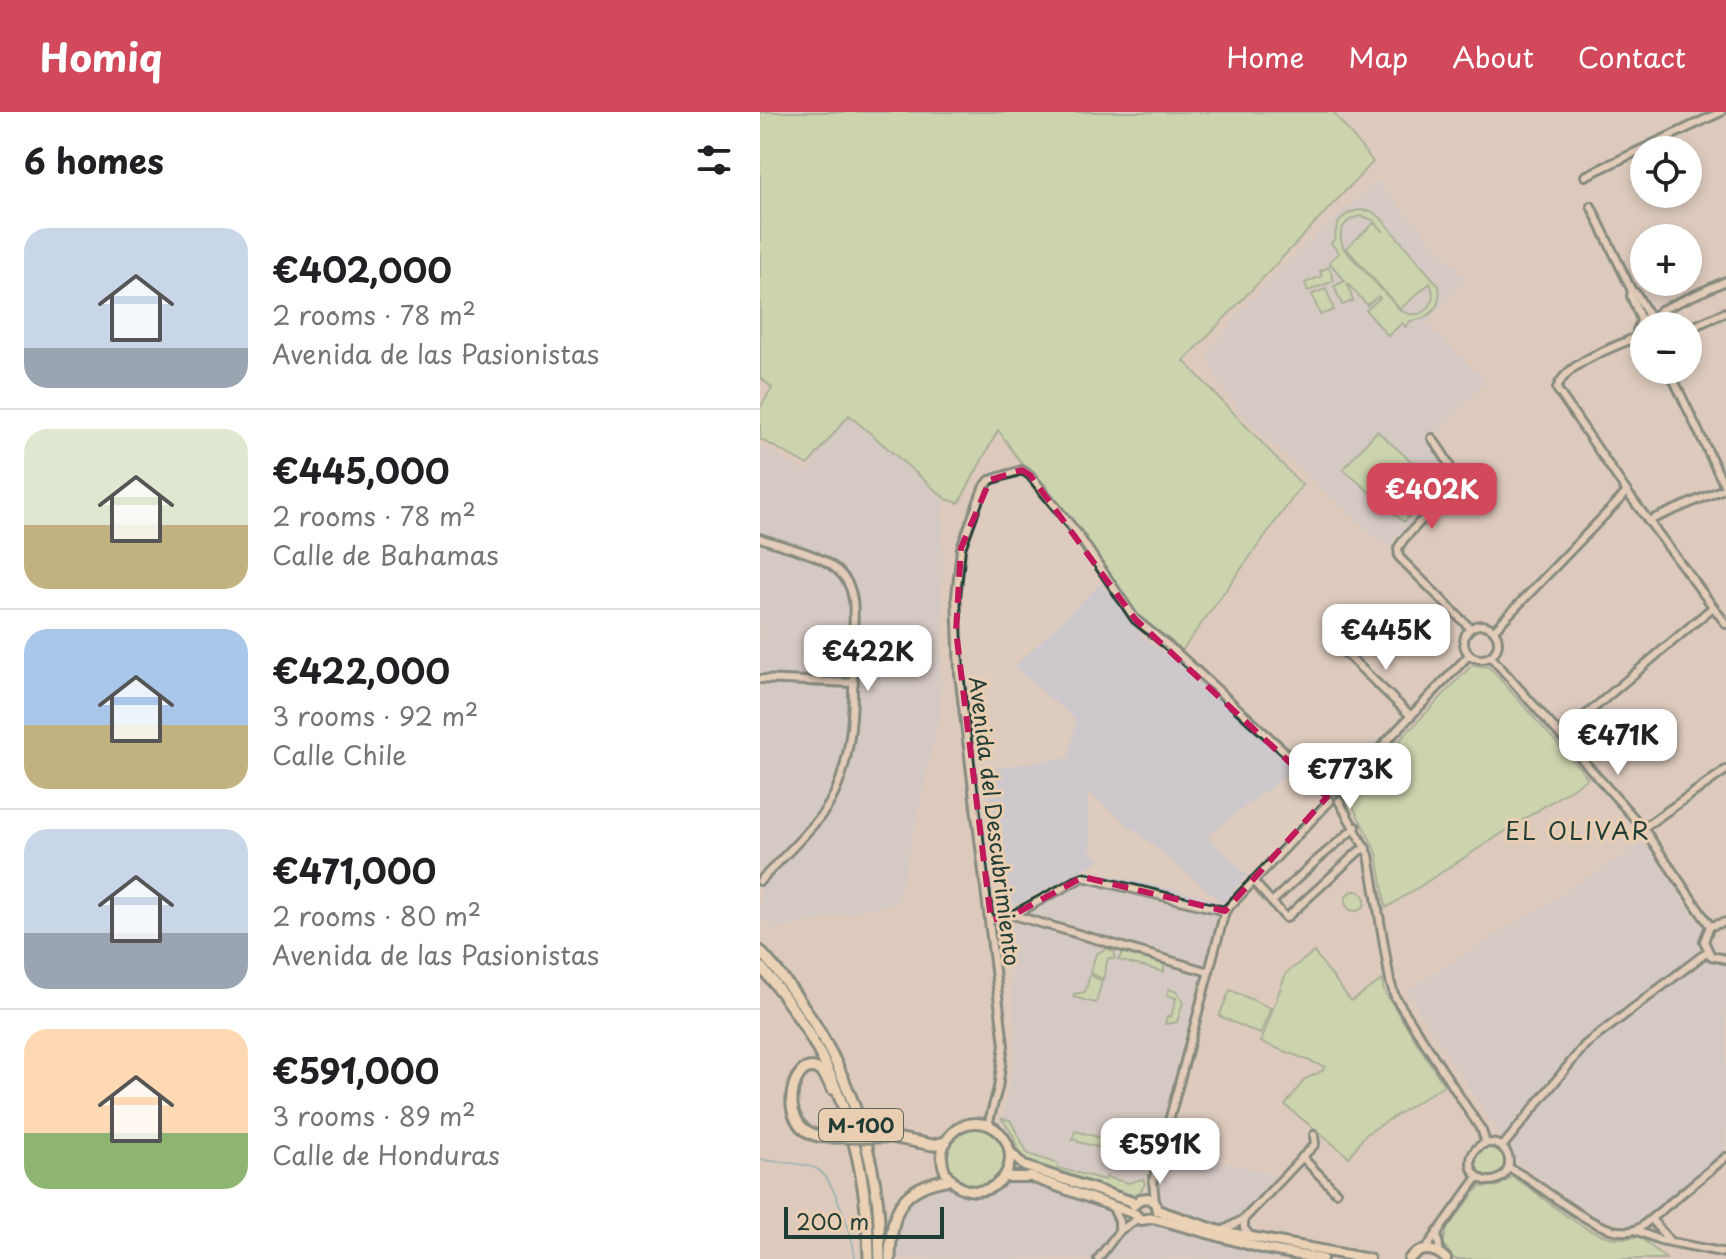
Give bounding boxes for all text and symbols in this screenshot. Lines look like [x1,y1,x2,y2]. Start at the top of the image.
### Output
text: Homiq [40,28,162,85]
text: Home [1226,35,1304,78]
text: Map [1348,35,1408,78]
text: About [1452,35,1534,78]
text: Contact [1578,35,1686,78]
text: 6 homes [24,134,164,186]
map controls [1630,136,1702,384]
button: locate [1630,136,1702,208]
icon: filters [692,138,736,182]
button: + [1630,224,1702,296]
text: €402,000 [272,243,452,295]
icon: home [88,260,184,356]
text: 2 rooms · 78 m² [272,295,476,334]
button: − [1630,312,1702,384]
text: Avenida de las Pasionistas [272,334,599,373]
text: €445,000 [272,444,450,496]
icon: home [88,461,184,557]
pin: €402K [1376,463,1488,531]
text: €402K [1385,469,1479,508]
text: 2 rooms · 78 m² [272,496,476,535]
text: Calle de Bahamas [272,535,499,574]
pin: €445K [1330,604,1442,672]
text: €445K [1340,610,1432,649]
pin: €422K [812,625,924,693]
text: €422K [822,631,914,670]
text: €422,000 [272,644,450,696]
icon: home [88,661,184,757]
street label: Avenida del Descubrimiento [962,674,1030,968]
text: 3 rooms · 92 m² [272,696,478,735]
pin: €471K [1562,709,1674,777]
text: €471K [1577,715,1659,754]
text: Calle Chile [272,735,407,774]
pin: €773K [1294,743,1406,811]
text: €773K [1307,749,1393,788]
district label: EL OLIVAR [1505,812,1651,848]
text: €471,000 [272,844,436,896]
icon: home [88,861,184,957]
text: 2 rooms · 80 m² [272,896,481,935]
text: Avenida de las Pasionistas [272,935,599,974]
text: €591,000 [272,1044,439,1096]
icon: home [88,1061,184,1157]
text: 3 rooms · 89 m² [272,1096,476,1135]
road number: M-100 [819,1109,903,1141]
pin: €591K [1104,1118,1216,1186]
text: €591K [1119,1124,1201,1163]
text: Calle de Honduras [272,1135,500,1174]
scale bar [784,1203,944,1239]
text: 200 m [796,1204,869,1237]

